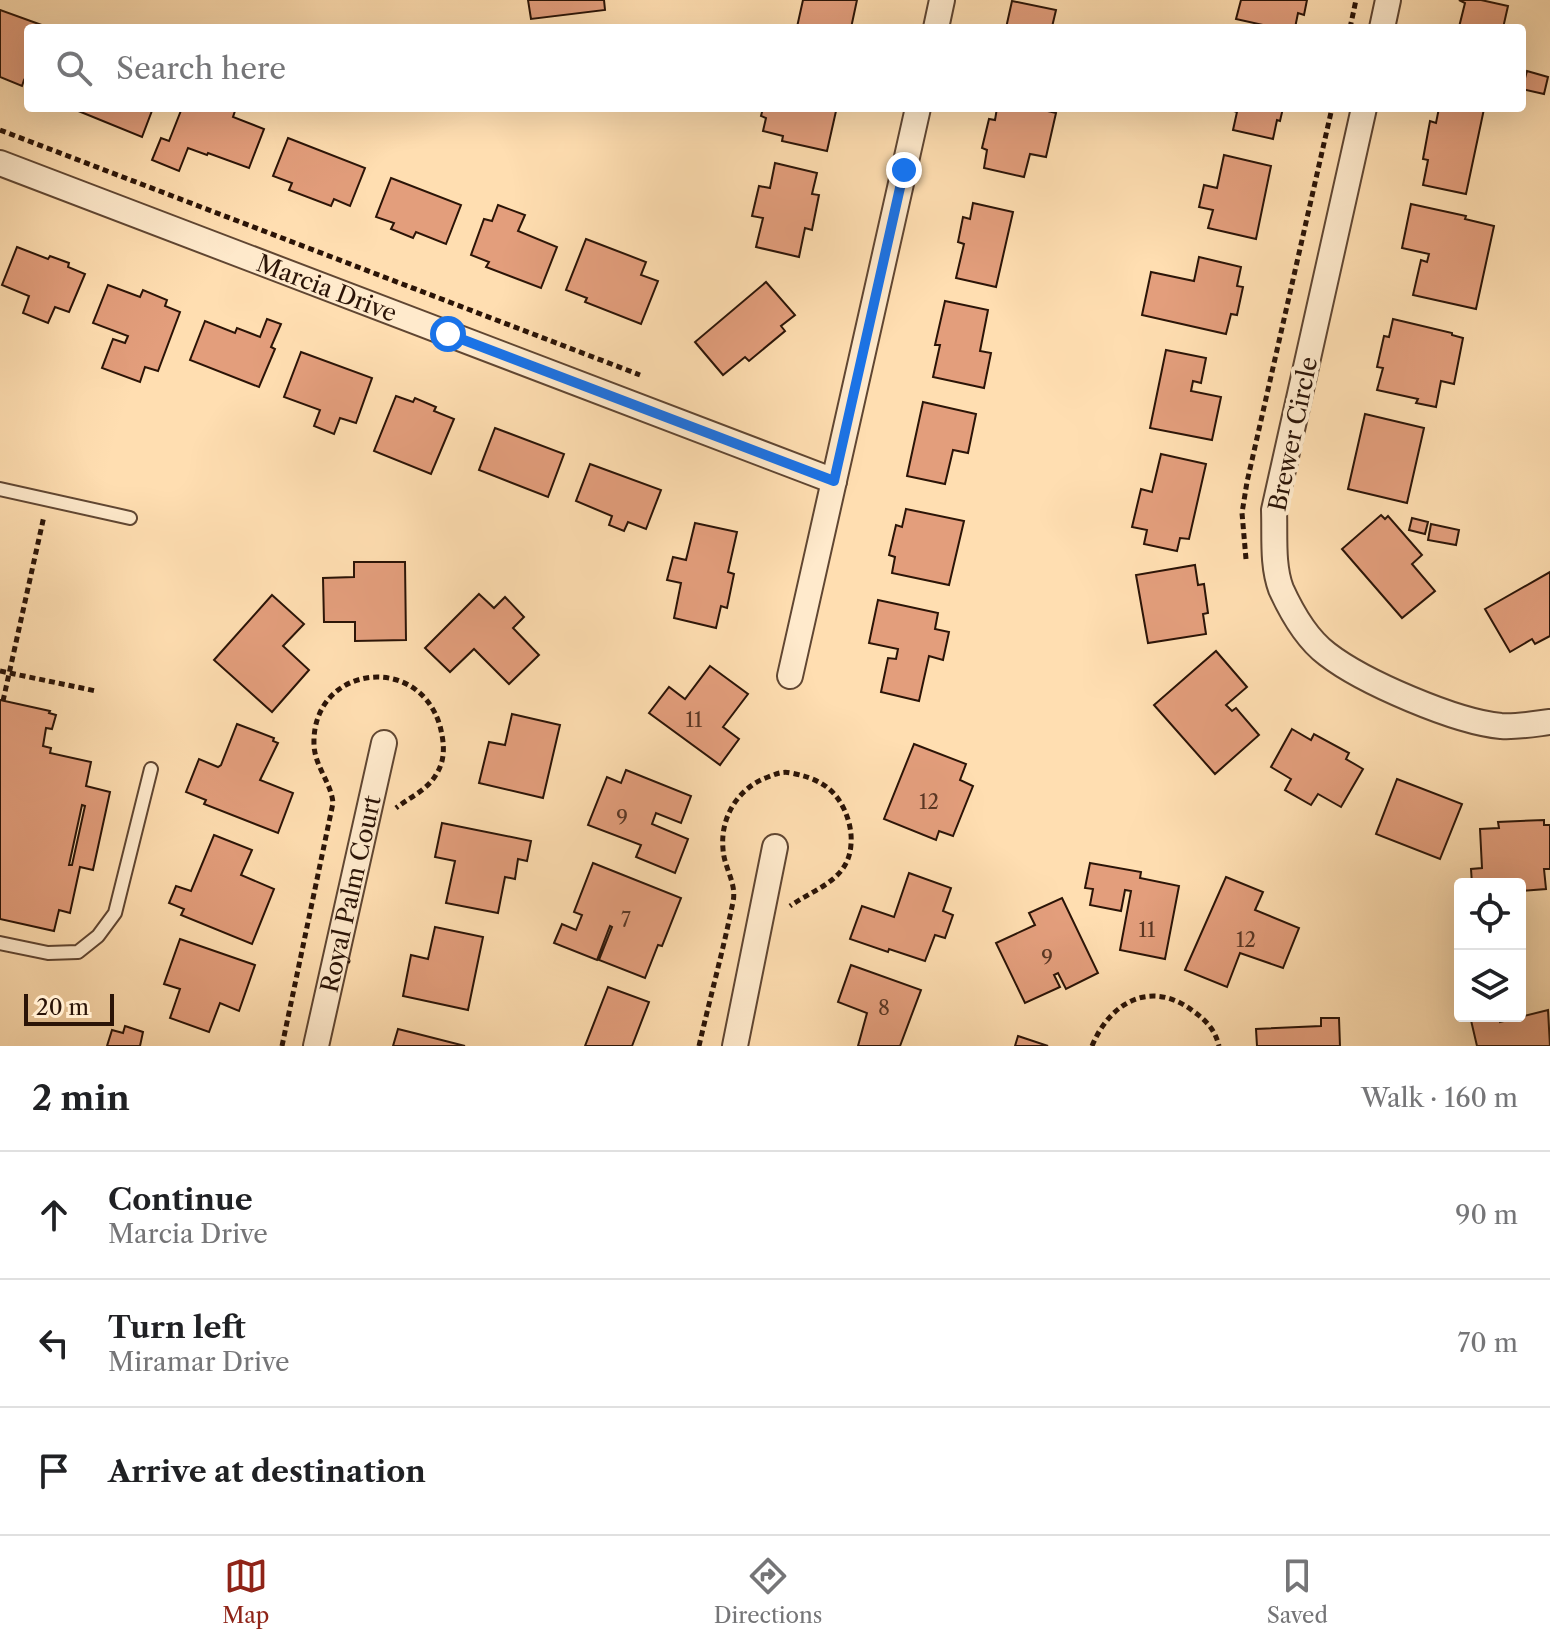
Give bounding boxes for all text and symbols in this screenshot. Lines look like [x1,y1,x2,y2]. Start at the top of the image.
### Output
search box [24,24,1526,112]
icon: search [52,46,96,90]
text: Search here [116,50,286,87]
route end [886,152,922,188]
street label: Marcia Drive [253,248,401,328]
route start [430,316,466,352]
street label: Brewer Circle [1262,354,1324,514]
house number: 11 [686,708,703,732]
house number: 12 [919,790,939,814]
street label: Royal Palm Court [314,792,386,995]
house number: 9 [616,806,628,830]
map controls [1454,878,1526,1022]
button: locate [1454,878,1526,950]
house number: 7 [621,908,631,932]
house number: 11 [1139,918,1156,942]
house number: 12 [1236,928,1256,952]
house number: 9 [1041,946,1053,970]
button: layers [1454,950,1526,1022]
scale bar [24,990,114,1026]
text: 20 m [36,994,89,1021]
house number: 8 [878,996,890,1020]
text: 2 min [32,1077,130,1119]
text: Walk · 160 m [1361,1082,1518,1114]
text: Continue [108,1181,253,1218]
icon: ahead [32,1193,76,1237]
text: 90 m [1455,1199,1518,1231]
text: Marcia Drive [108,1218,268,1250]
text: Turn left [108,1309,245,1346]
icon: left [32,1321,76,1365]
text: 70 m [1458,1327,1518,1359]
text: Miramar Drive [108,1346,290,1378]
icon: arrive [32,1449,76,1493]
text: Arrive at destination [108,1453,426,1490]
tab: Map [222,1554,269,1629]
tab: Directions [714,1554,822,1629]
tab: Saved [1267,1554,1328,1629]

